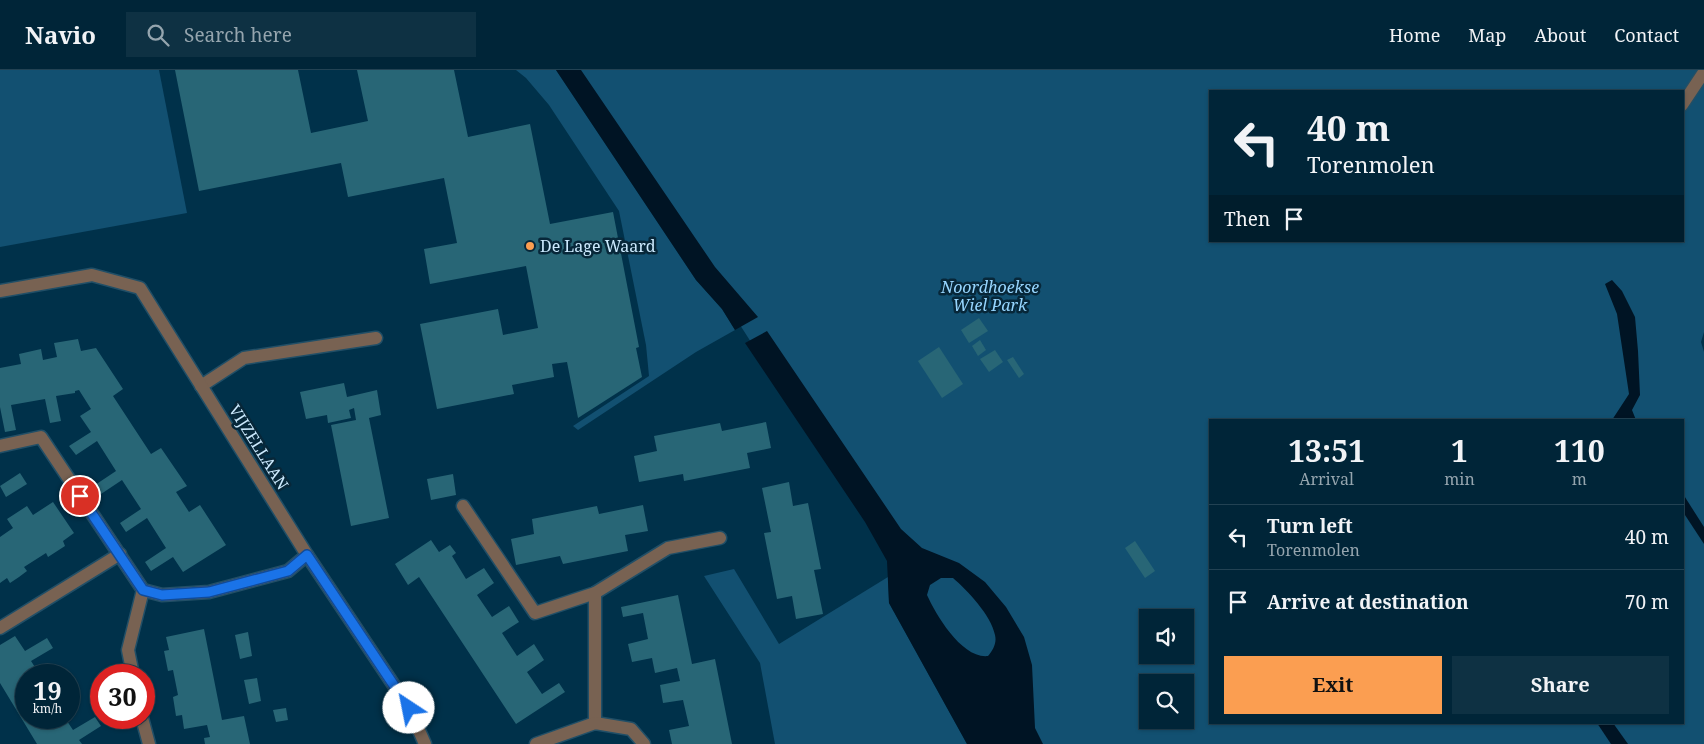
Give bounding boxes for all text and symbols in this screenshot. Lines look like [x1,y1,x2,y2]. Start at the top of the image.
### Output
search box [126,12,476,57]
text: Navio [25,18,96,51]
icon: search [144,21,172,49]
text: Search here [184,22,292,48]
text: Home [1389,23,1440,47]
text: Map [1468,23,1506,47]
text: About [1534,23,1586,47]
text: Contact [1614,23,1679,47]
text: 40 m [1307,104,1390,151]
icon: left [1224,110,1289,175]
text: Torenmolen [1307,149,1435,179]
icon: arrive [1280,205,1308,233]
text: Then [1224,206,1270,232]
place label: De Lage Waard [540,235,656,257]
marker: De Lage Waard [524,240,536,252]
park label: Noordhoekse Wiel Park [940,276,1039,316]
street label: VIJZELLAAN [224,400,294,494]
text: 13:51 [1288,430,1365,471]
text: 1 [1451,430,1468,471]
text: 110 [1554,430,1605,471]
text: Arrival [1299,468,1354,490]
text: min [1444,468,1475,490]
text: m [1572,468,1587,490]
pin [59,475,101,517]
icon: arrive [66,482,94,510]
text: Turn left [1267,513,1353,539]
icon: left [1224,523,1252,551]
text: 40 m [1625,524,1669,550]
text: Torenmolen [1267,539,1360,561]
icon: arrive [1224,588,1252,616]
text: Arrive at destination [1267,589,1469,615]
text: 70 m [1625,589,1669,615]
map controls [1139,609,1194,729]
button: sound [1139,609,1194,664]
button: Exit [1224,656,1442,714]
button: Share [1452,656,1669,714]
speed limit sign: 30 [90,664,155,729]
text: 19 [33,673,62,707]
button: search [1139,674,1194,729]
position arrow [382,681,434,733]
text: km/h [33,700,62,717]

